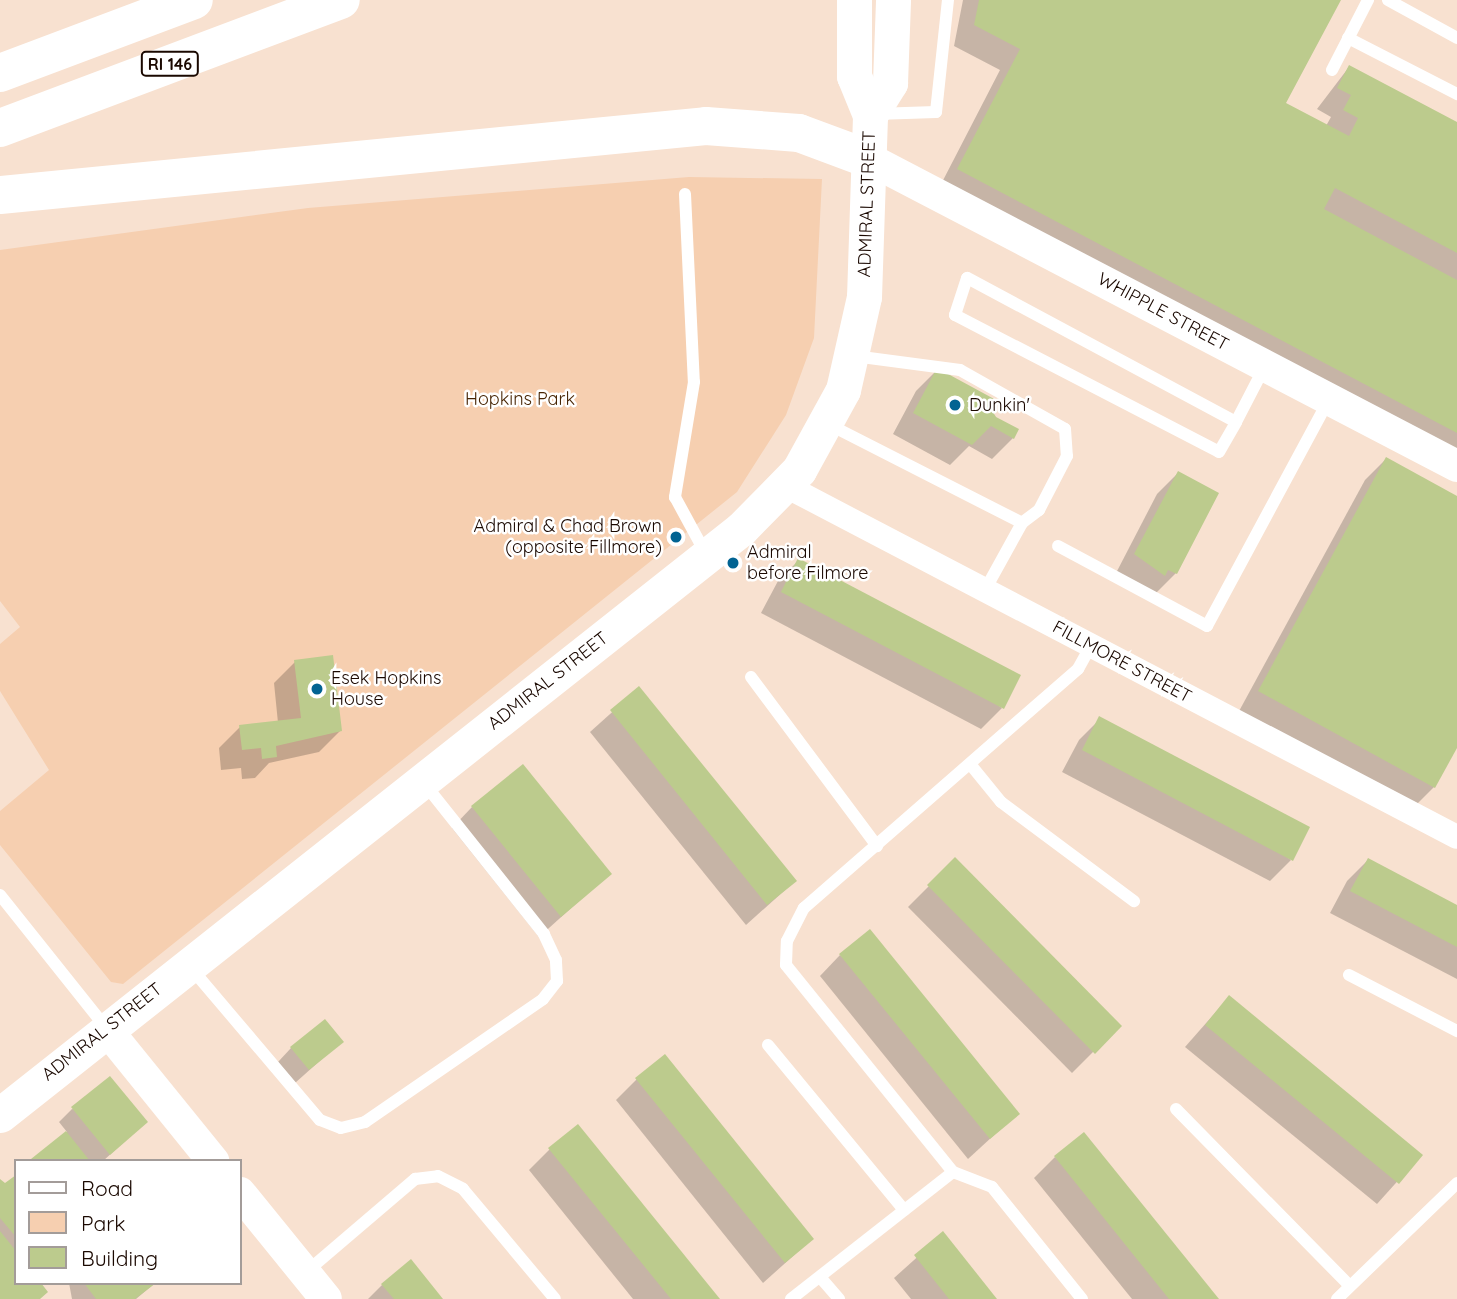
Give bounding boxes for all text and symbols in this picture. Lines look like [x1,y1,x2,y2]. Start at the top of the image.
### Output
road number: RI 146 [140,52,200,76]
street label: ADMIRAL STREET [854,130,880,278]
street label: WHIPPLE STREET [1094,268,1232,356]
park label: Hopkins Park [465,388,575,410]
place label: Dunkin' [969,394,1030,416]
marker: Dunkin' [947,397,963,413]
place label: Admiral & Chad Brown (opposite Fillmore) [474,516,662,558]
marker: Admiral & Chad Brown (opposite Fillmore) [668,529,684,545]
place label: Admiral before Filmore [747,542,869,584]
marker: Admiral before Filmore [725,555,741,571]
street label: FILLMORE STREET [1049,616,1195,708]
street label: ADMIRAL STREET [484,627,612,735]
place label: Esek Hopkins House [331,668,441,710]
marker: Esek Hopkins House [309,681,325,697]
street label: ADMIRAL STREET [38,978,166,1086]
legend [14,1159,242,1285]
text: Road [81,1175,133,1201]
text: Park [81,1210,125,1236]
text: Building [81,1245,158,1271]

